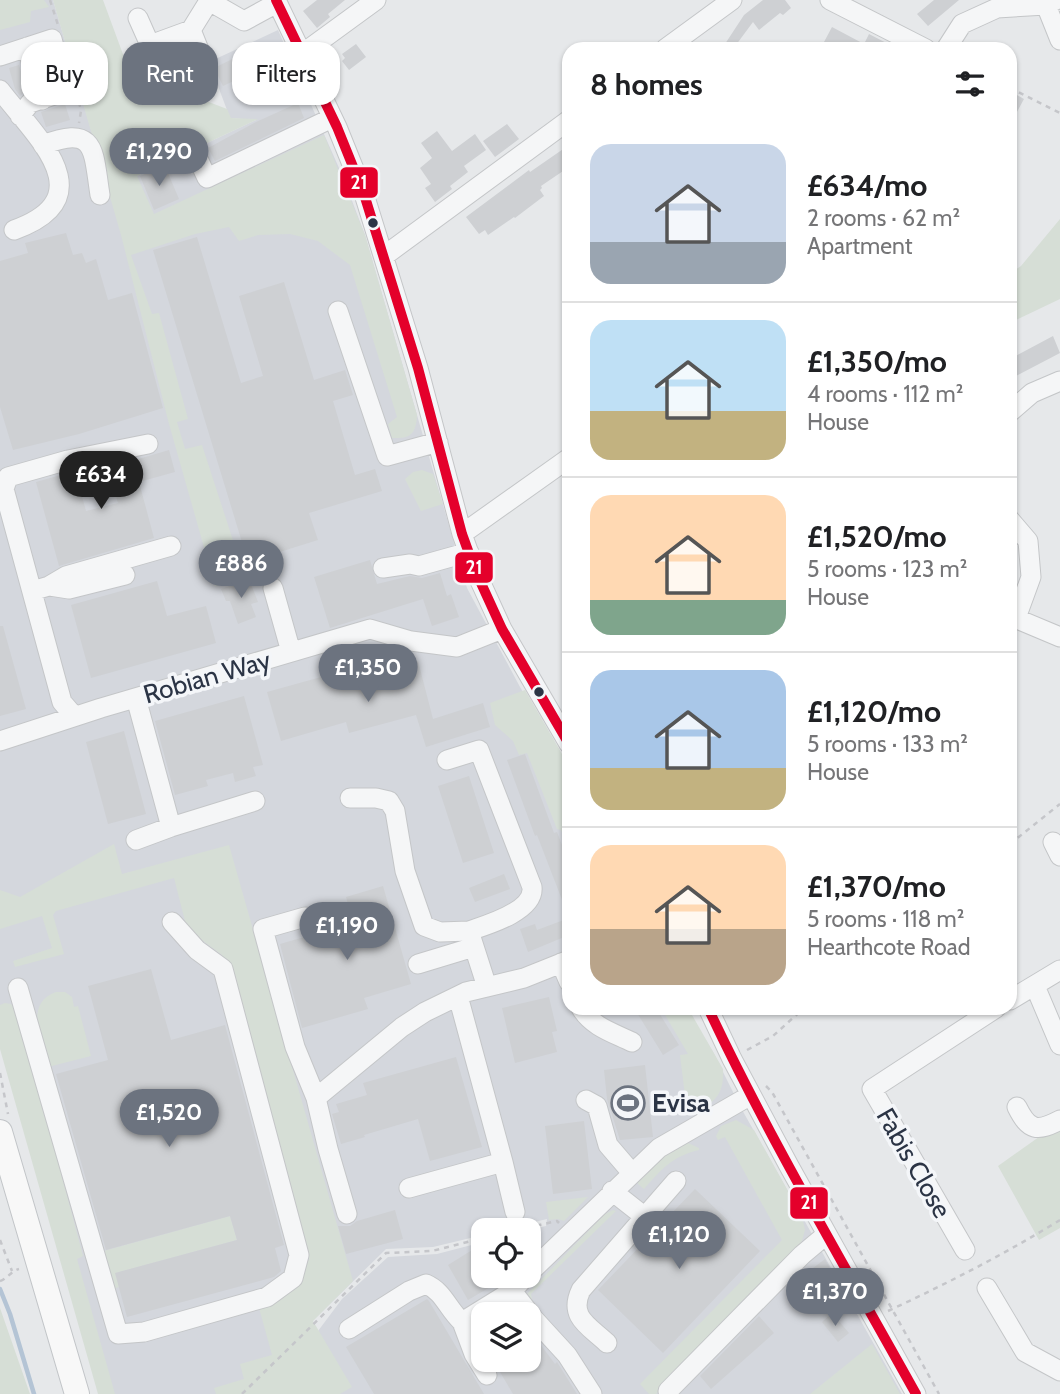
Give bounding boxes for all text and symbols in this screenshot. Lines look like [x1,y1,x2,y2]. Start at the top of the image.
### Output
chip: Buy [21,42,108,105]
chip: Rent [122,42,218,105]
chip: Filters [232,42,340,105]
icon: filters [951,65,989,103]
text: 8 homes [590,66,703,103]
pin: £1,290 [102,128,216,188]
text: £1,290 [125,137,193,165]
line badge: 21 [339,166,379,199]
text: £634/mo [807,167,927,204]
text: 21 [350,171,368,194]
icon: home [646,172,730,256]
text: 2 rooms · 62 m² [807,204,960,232]
unlabelled marker [366,216,380,230]
text: Apartment [807,232,912,260]
text: £1,350/mo [807,343,947,380]
icon: home [646,348,730,432]
text: 4 rooms · 112 m² [807,380,963,408]
text: House [807,408,869,436]
pin: £634 [60,452,142,511]
text: £634 [75,460,127,488]
text: £1,520/mo [807,518,947,555]
icon: home [646,523,730,607]
pin: £886 [200,540,282,600]
text: £886 [215,549,267,577]
line badge: 21 [454,551,494,584]
text: 5 rooms · 123 m² [807,555,967,583]
text: 21 [465,556,483,579]
text: House [807,583,869,611]
street label: Robian Way [140,644,274,710]
pin: £1,350 [311,644,425,704]
text: £1,350 [335,653,401,681]
unlabelled marker [532,685,546,699]
text: £1,120/mo [807,693,941,730]
icon: home [646,698,730,782]
text: 5 rooms · 133 m² [807,730,968,758]
text: House [807,758,869,786]
text: £1,370/mo [807,868,946,905]
icon: home [646,873,730,957]
pin: £1,190 [290,902,404,962]
text: 5 rooms · 118 m² [807,905,964,933]
text: £1,190 [315,911,379,939]
text: Hearthcote Road [807,933,970,961]
sports icon: Evisa [609,1084,647,1122]
place label: Evisa [652,1087,710,1119]
pin: £1,520 [112,1090,226,1149]
text: £1,520 [136,1098,202,1126]
street label: Fabis Close [870,1102,958,1224]
line badge: 21 [789,1186,829,1220]
text: 21 [800,1191,818,1214]
pin: £1,120 [622,1212,736,1271]
map controls [471,1218,541,1372]
button: locate [471,1218,541,1288]
text: £1,120 [648,1220,710,1248]
pin: £1,370 [778,1268,892,1328]
text: £1,370 [802,1277,868,1305]
button: layers [471,1302,541,1372]

